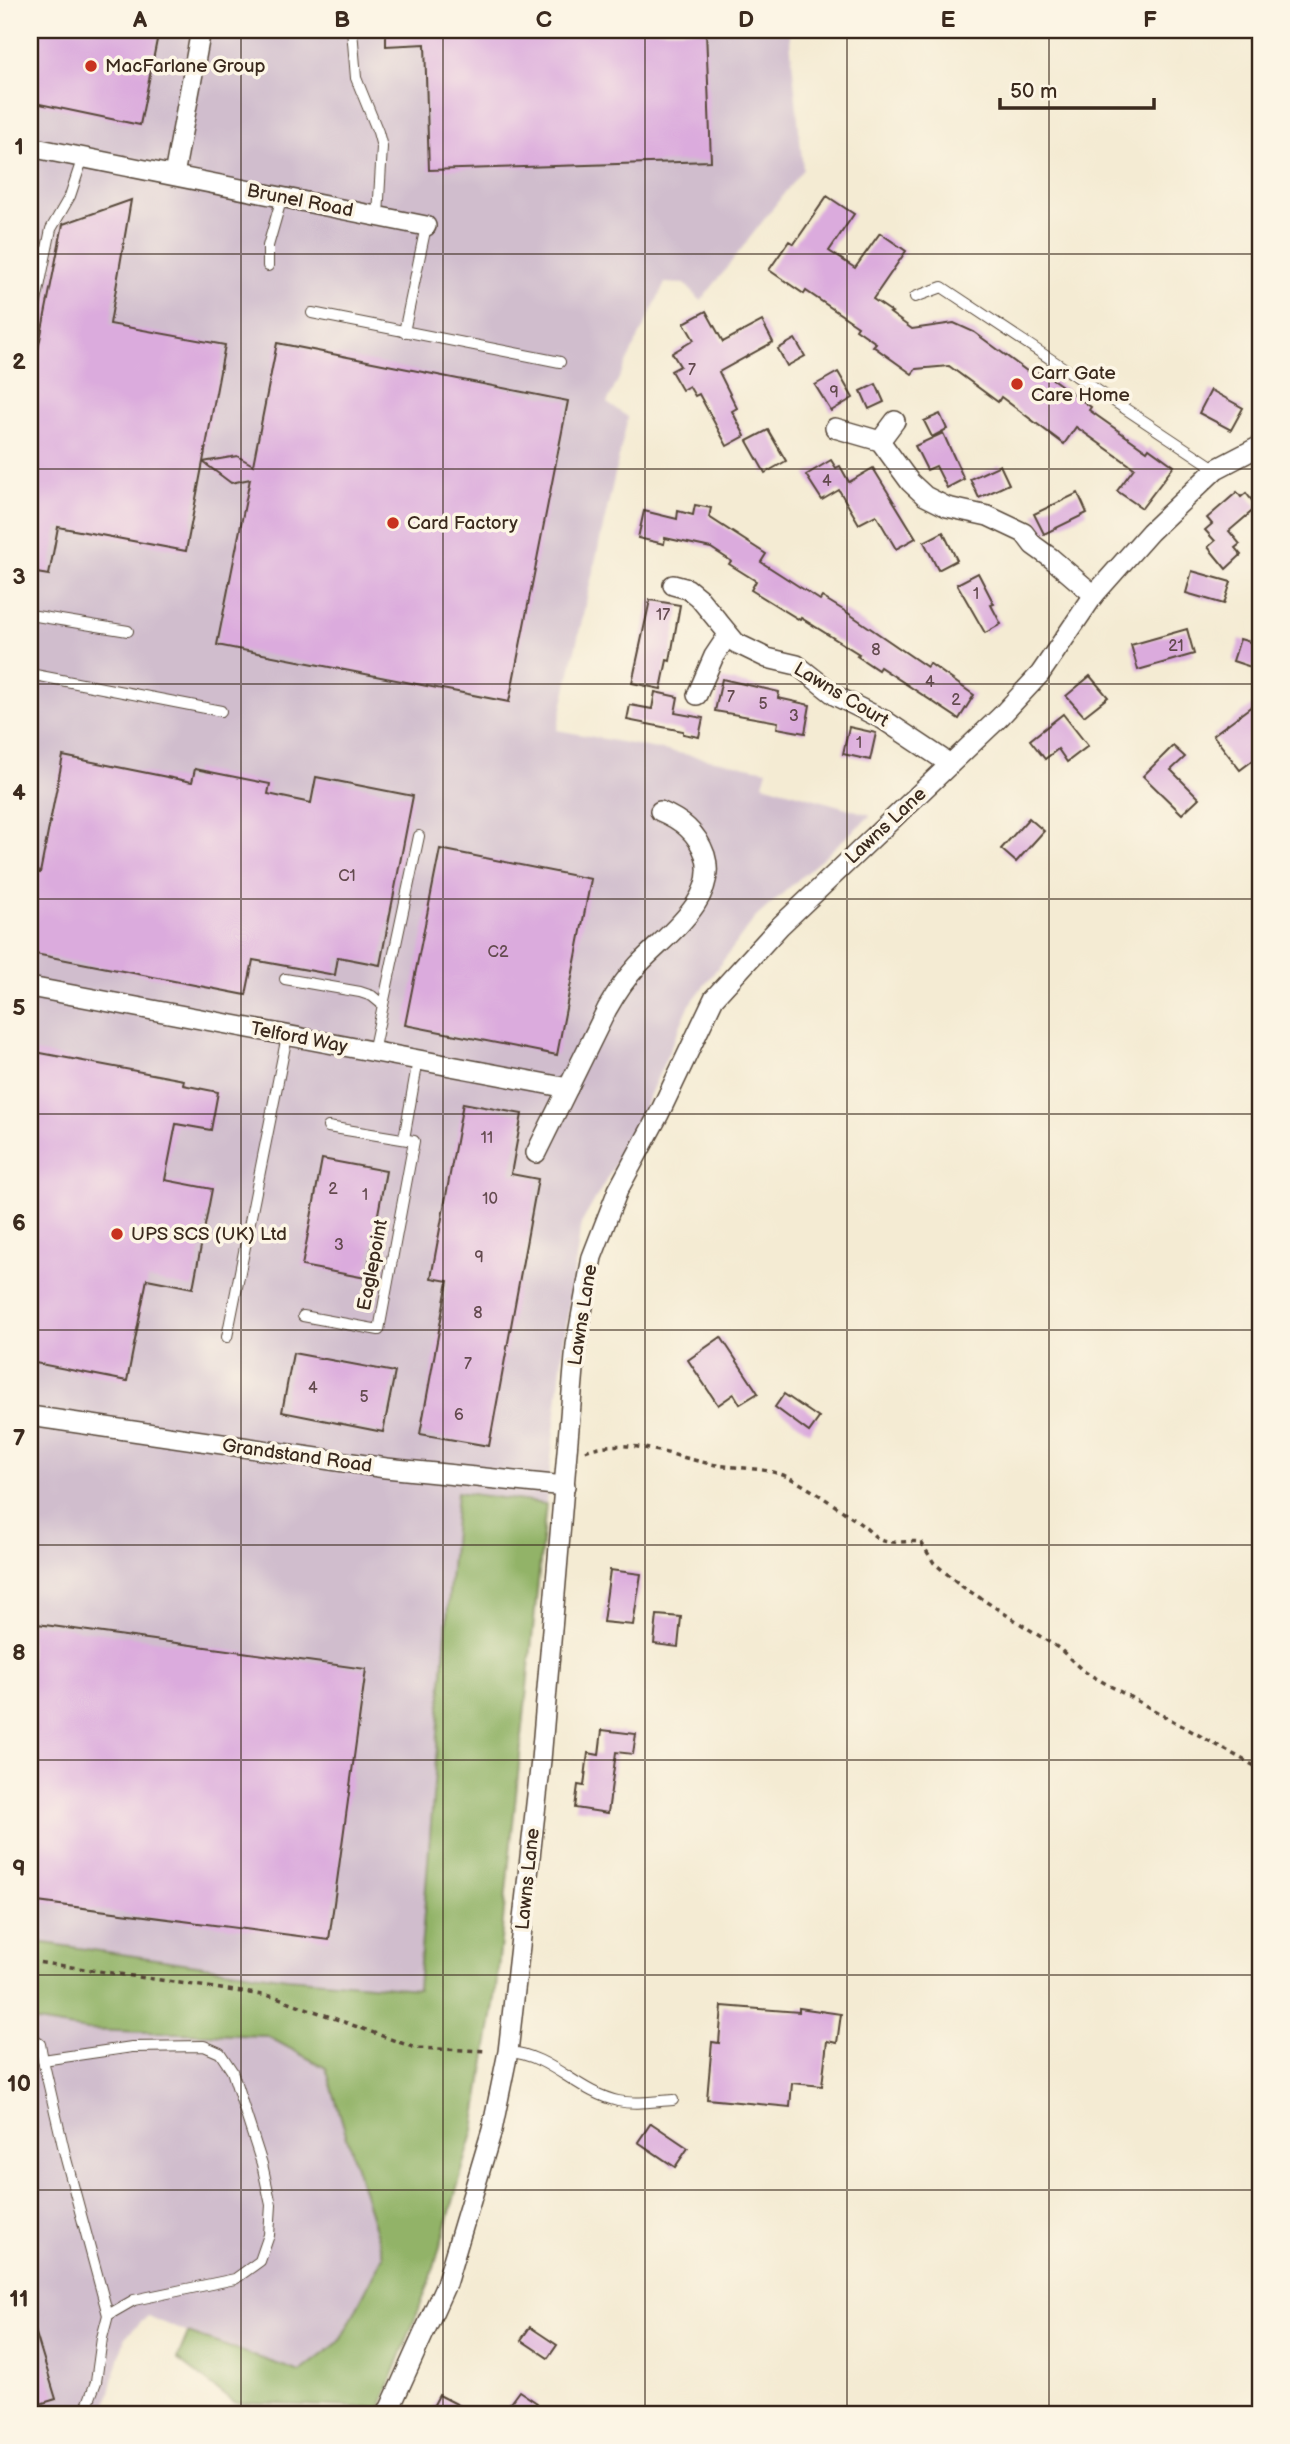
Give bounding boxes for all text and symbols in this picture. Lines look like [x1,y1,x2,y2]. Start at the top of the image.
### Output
text: A [132,6,148,34]
text: B [334,6,350,34]
text: C [536,6,552,34]
text: D [738,6,754,34]
text: E [941,6,956,34]
text: F [1143,6,1157,34]
place label: MacFarlane Group [105,55,266,78]
marker: MacFarlane Group [83,58,99,74]
scale bar [1000,66,1154,110]
text: 50 m [1010,79,1057,104]
text: 1 [14,133,24,161]
street label: Brunel Road [245,179,355,223]
text: 2 [12,348,26,376]
house number: 7 [688,361,696,380]
place label: Carr Gate Care Home [1031,362,1130,407]
marker: Carr Gate Care Home [1009,376,1025,392]
house number: 9 [829,383,839,402]
house number: 4 [822,472,832,491]
place label: Card Factory [407,512,518,535]
marker: Card Factory [385,515,401,531]
text: 3 [12,563,26,591]
house number: 1 [973,585,979,604]
house number: 17 [656,606,670,625]
house number: 21 [1168,637,1184,656]
house number: 8 [871,641,881,660]
street label: Lawns Court [789,658,893,732]
house number: 4 [925,673,935,692]
house number: 7 [727,688,735,707]
house number: 2 [951,691,961,710]
house number: 5 [758,695,768,714]
house number: 3 [789,707,799,726]
house number: 1 [856,734,862,753]
text: 4 [12,779,26,807]
street label: Lawns Lane [841,783,931,869]
house number: C1 [338,867,356,886]
house number: C2 [488,943,509,962]
text: 5 [12,994,26,1022]
street label: Telford Way [249,1017,350,1059]
house number: 11 [481,1129,493,1148]
house number: 2 [328,1180,338,1199]
house number: 1 [362,1186,368,1205]
house number: 10 [482,1190,498,1209]
text: 6 [12,1209,26,1237]
street label: Eaglepoint [353,1217,393,1313]
place label: UPS SCS (UK) Ltd [131,1223,287,1246]
marker: UPS SCS (UK) Ltd [109,1226,125,1242]
house number: 3 [334,1236,344,1255]
house number: 9 [474,1248,484,1267]
street label: Lawns Lane [564,1263,602,1367]
house number: 8 [473,1304,483,1323]
house number: 7 [464,1355,472,1374]
house number: 4 [308,1379,318,1398]
house number: 5 [359,1388,369,1407]
house number: 6 [454,1406,464,1425]
text: 7 [13,1424,26,1452]
street label: Grandstand Road [221,1434,373,1478]
text: 8 [12,1639,26,1667]
street label: Lawns Lane [511,1827,545,1931]
text: 9 [12,1855,26,1883]
text: 10 [7,2070,31,2098]
text: 11 [9,2285,29,2313]

